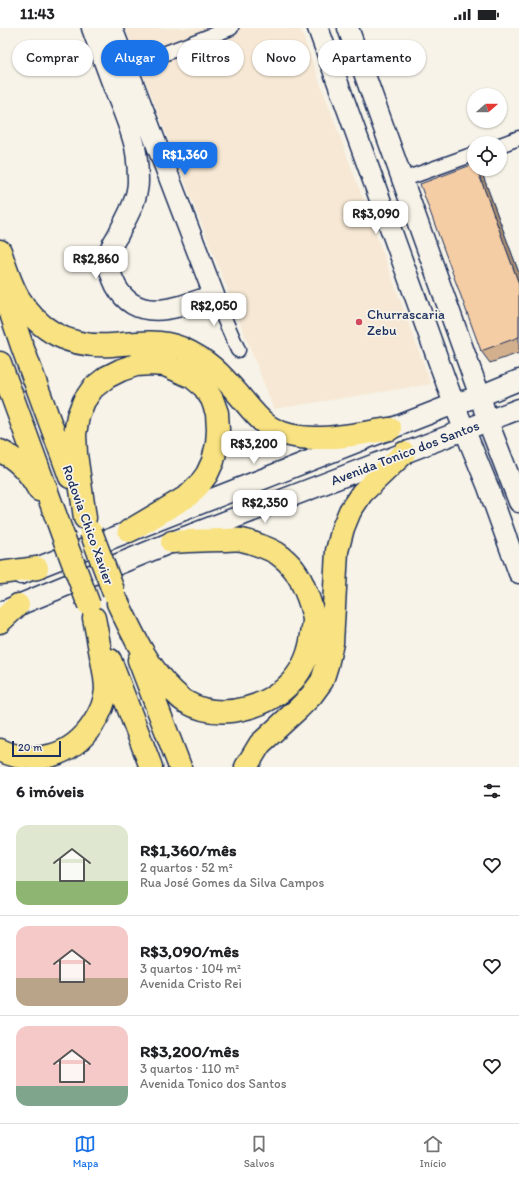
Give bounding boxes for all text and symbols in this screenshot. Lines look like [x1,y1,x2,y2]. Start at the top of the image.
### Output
text: 11:43 [20,5,55,23]
chip: Comprar [12,40,93,76]
chip: Alugar [101,40,169,76]
chip: Filtros [177,40,244,76]
chip: Novo [252,40,310,76]
chip: Apartamento [318,40,426,76]
north arrow [467,88,507,128]
map controls [467,88,507,176]
button: locate [467,136,507,176]
pin: R$1,360 [148,142,222,176]
text: R$1,360 [162,147,208,162]
pin: R$3,090 [339,201,413,235]
text: R$3,090 [352,206,400,221]
pin: R$2,860 [59,246,133,280]
text: R$2,860 [73,251,119,266]
pin: R$2,050 [177,293,251,327]
text: R$2,050 [190,298,238,313]
place label: Churrascaria Zebu [367,306,445,339]
marker: Churrascaria Zebu [354,317,364,327]
street label: Avenida Tonico dos Santos [328,417,482,489]
pin: R$3,200 [217,431,291,465]
text: R$3,200 [230,436,278,451]
street label: Rodovia Chico Xavier [58,463,118,587]
pin: R$2,350 [228,490,302,524]
text: R$2,350 [242,495,288,510]
scale bar [12,739,61,758]
text: 20 m [18,741,42,754]
icon: filters [481,780,503,802]
text: 6 imóveis [16,781,84,801]
text: R$1,360/mês [140,840,237,860]
icon: home [48,841,96,889]
icon: heart [481,854,503,876]
text: 2 quartos · 52 m² [140,860,233,875]
text: Rua José Gomes da Silva Campos [140,875,324,890]
text: R$3,090/mês [140,941,239,961]
icon: home [48,942,96,990]
icon: heart [481,955,503,977]
text: 3 quartos · 104 m² [140,961,241,976]
text: Avenida Cristo Rei [140,976,242,991]
text: R$3,200/mês [140,1041,239,1061]
icon: home [48,1042,96,1090]
icon: heart [481,1055,503,1077]
text: 3 quartos · 110 m² [140,1061,239,1076]
text: Avenida Tonico dos Santos [140,1076,286,1091]
tab: Mapa [73,1133,98,1170]
tab: Salvos [244,1133,274,1170]
tab: Início [420,1133,446,1170]

